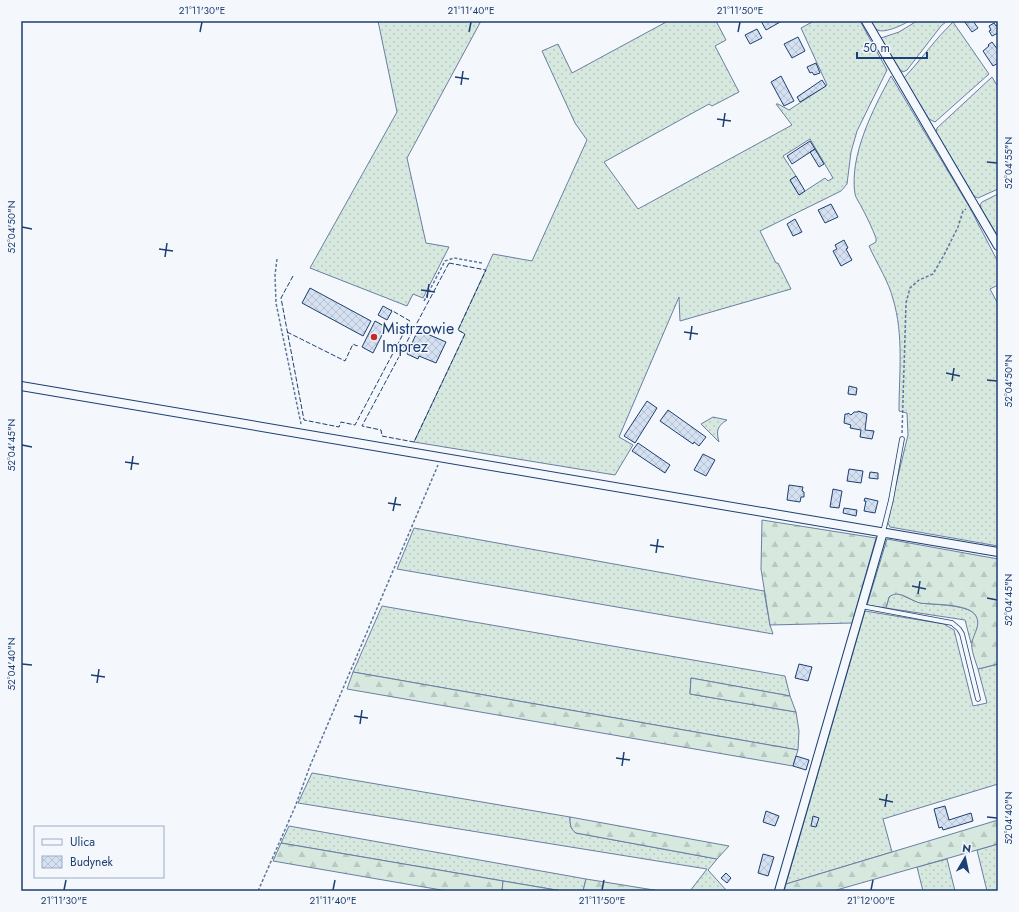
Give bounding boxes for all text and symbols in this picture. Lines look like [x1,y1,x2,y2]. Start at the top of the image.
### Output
text: 21°11'30"E [179,3,225,18]
text: 21°11'40"E [448,3,494,18]
text: 21°11'50"E [717,3,763,18]
scale bar [857,34,927,60]
text: 50 m [863,39,890,57]
text: 52°04'55"N [1001,137,1016,189]
text: 52°04'50"N [4,201,19,253]
place label: Mistrzowie Imprez [382,317,454,358]
marker: Mistrzowie Imprez [369,332,379,342]
text: 52°04'50"N [1001,355,1016,407]
text: 52°04'45"N [4,419,19,471]
text: 52°04'45"N [1001,574,1016,626]
text: 52°04'40"N [4,637,19,691]
text: 52°04'40"N [1001,791,1016,845]
legend [34,826,164,878]
text: Ulica [70,833,95,851]
north arrow [945,838,985,878]
text: N [961,840,972,857]
text: Budynek [70,853,114,871]
text: 21°11'30"E [41,893,87,908]
text: 21°11'40"E [310,893,356,908]
text: 21°11'50"E [579,893,625,908]
text: 21°12'00"E [847,893,895,908]

